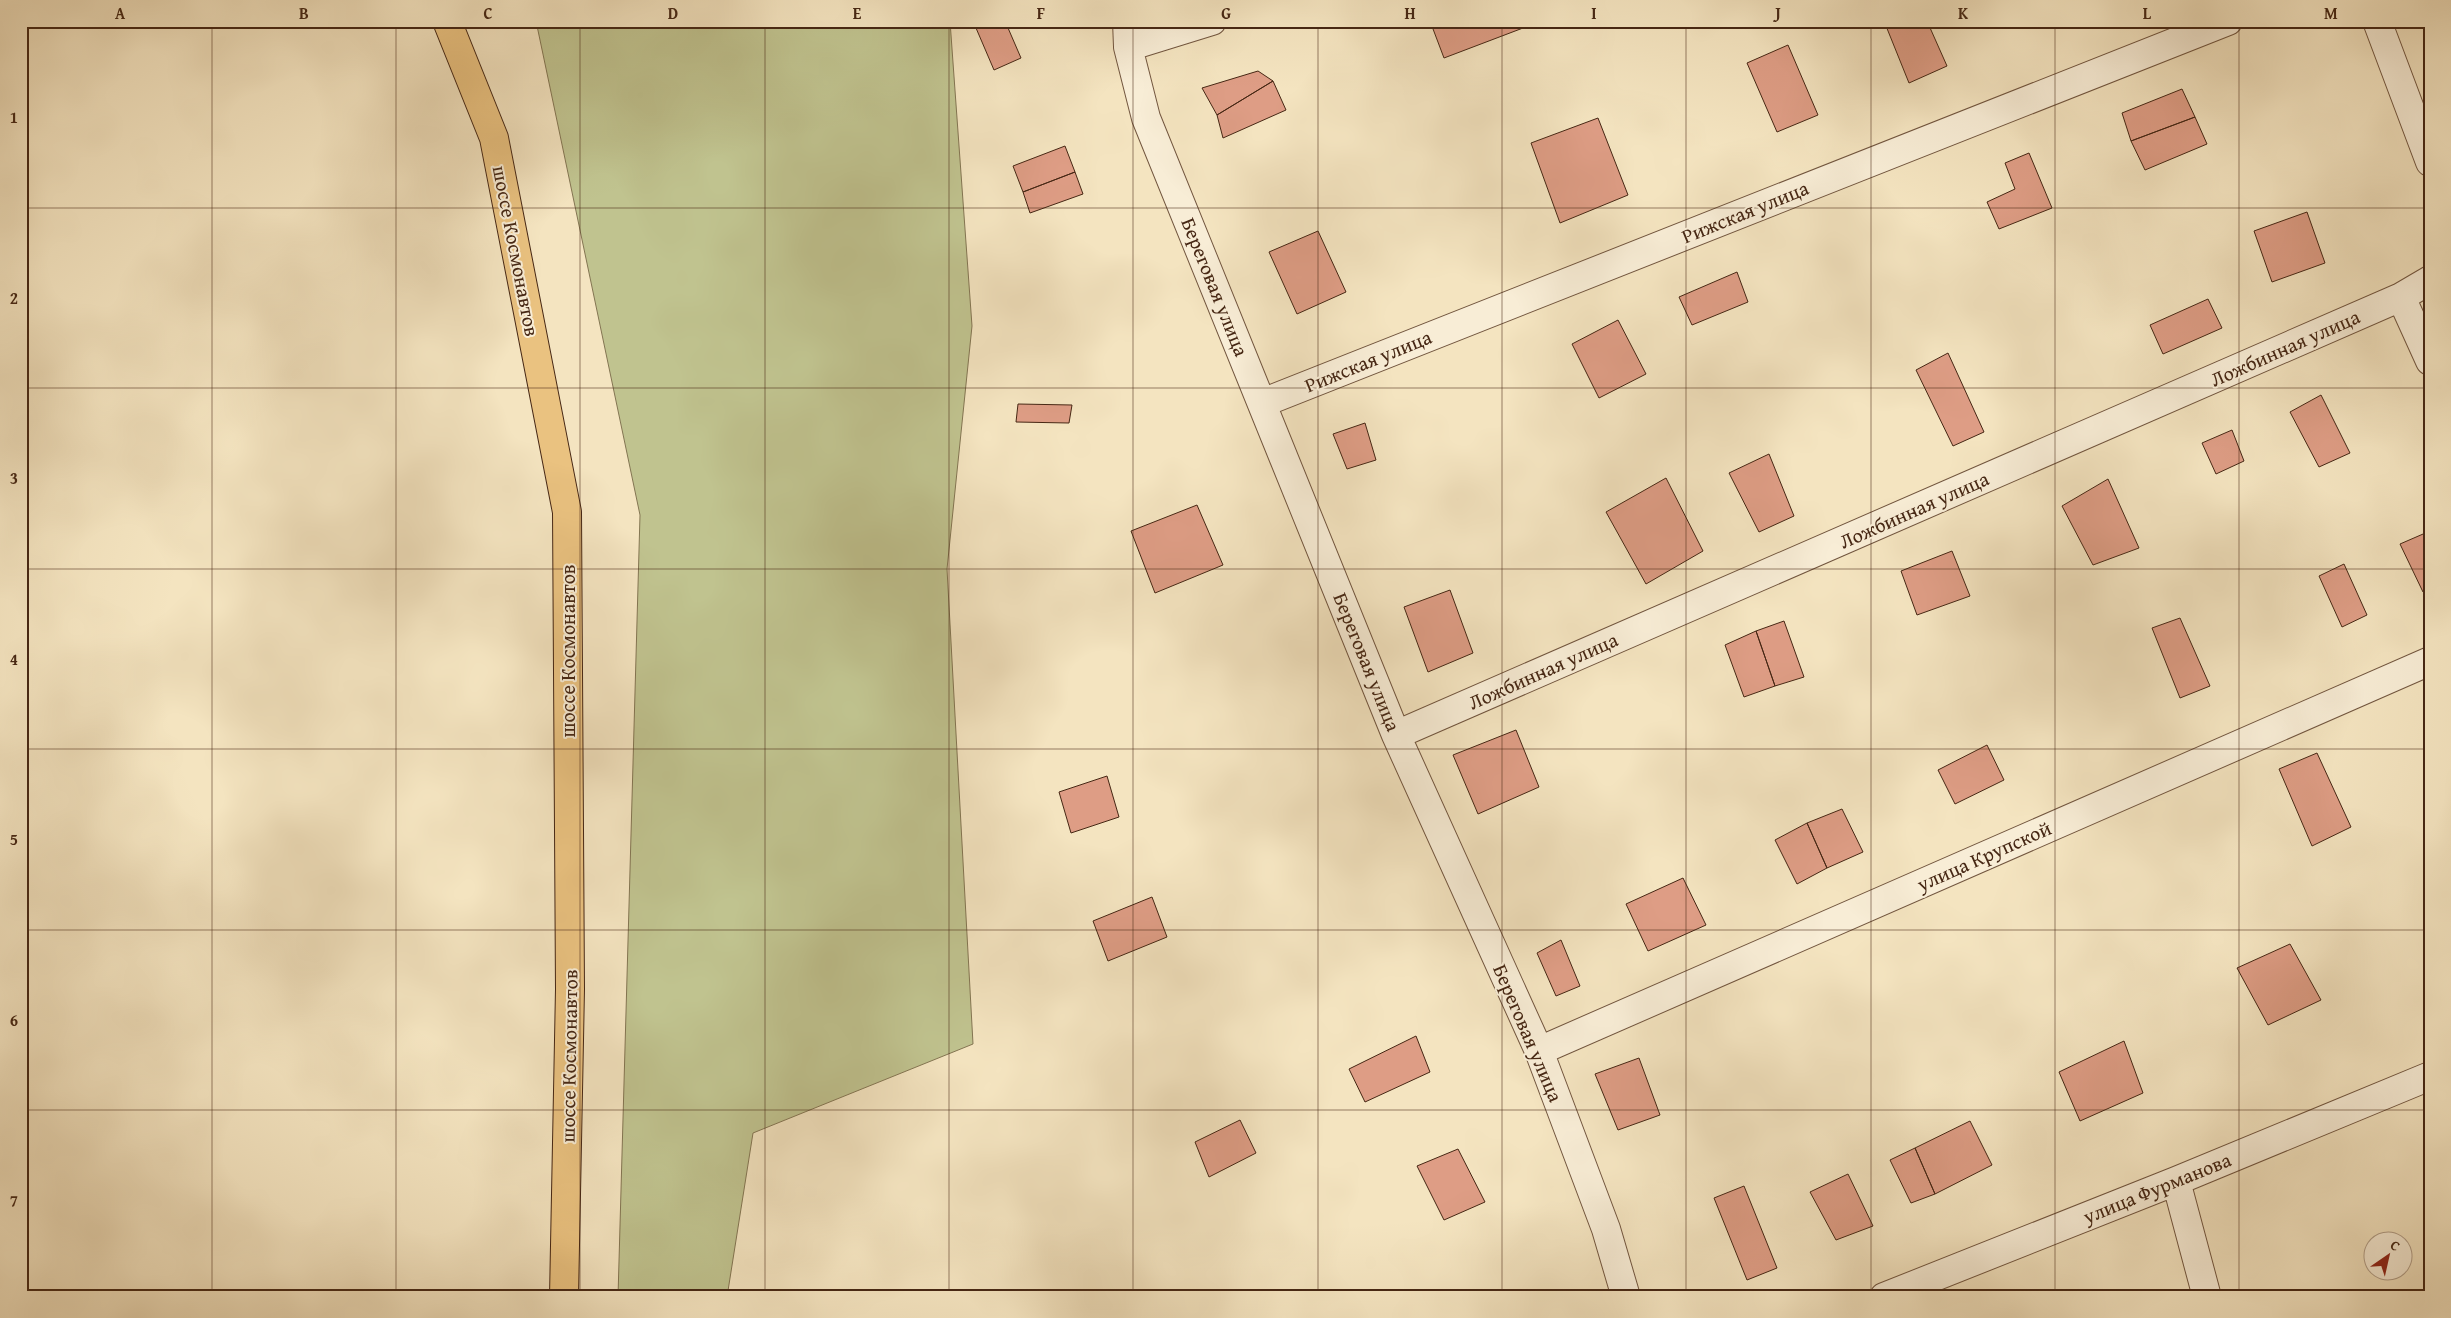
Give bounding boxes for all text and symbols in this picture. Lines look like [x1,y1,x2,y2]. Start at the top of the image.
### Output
text: A [115,1,126,25]
text: B [299,1,309,25]
text: C [483,1,493,25]
text: D [668,1,678,25]
text: E [853,1,862,25]
text: F [1037,1,1045,25]
text: G [1221,1,1231,25]
text: H [1404,1,1416,25]
text: I [1591,1,1597,25]
text: J [1772,1,1781,25]
text: K [1958,1,1969,25]
text: L [2143,1,2152,25]
text: M [2324,1,2338,25]
text: 1 [10,105,18,129]
street label: шоссе Космонавтов [486,163,547,339]
street label: Рижская улица [1677,173,1813,250]
street label: Береговая улица [1174,213,1257,361]
text: 2 [10,286,18,310]
street label: Ложбинная улица [2205,301,2365,394]
street label: Рижская улица [1300,322,1436,399]
street label: Ложбинная улица [1834,463,1994,556]
text: 3 [10,466,18,490]
street label: шоссе Космонавтов [553,564,582,738]
street label: Береговая улица [1326,588,1409,736]
street label: Ложбинная улица [1463,624,1623,717]
text: 4 [10,647,18,671]
street label: улица Крупской [1911,813,2056,899]
text: 5 [10,827,18,851]
street label: Береговая улица [1486,959,1571,1107]
street label: шоссе Космонавтов [552,969,585,1143]
text: 6 [10,1008,18,1032]
street label: улица Фурманова [2078,1144,2236,1231]
text: 7 [10,1188,18,1212]
north arrow [2364,1230,2414,1280]
text: С [2386,1235,2404,1256]

